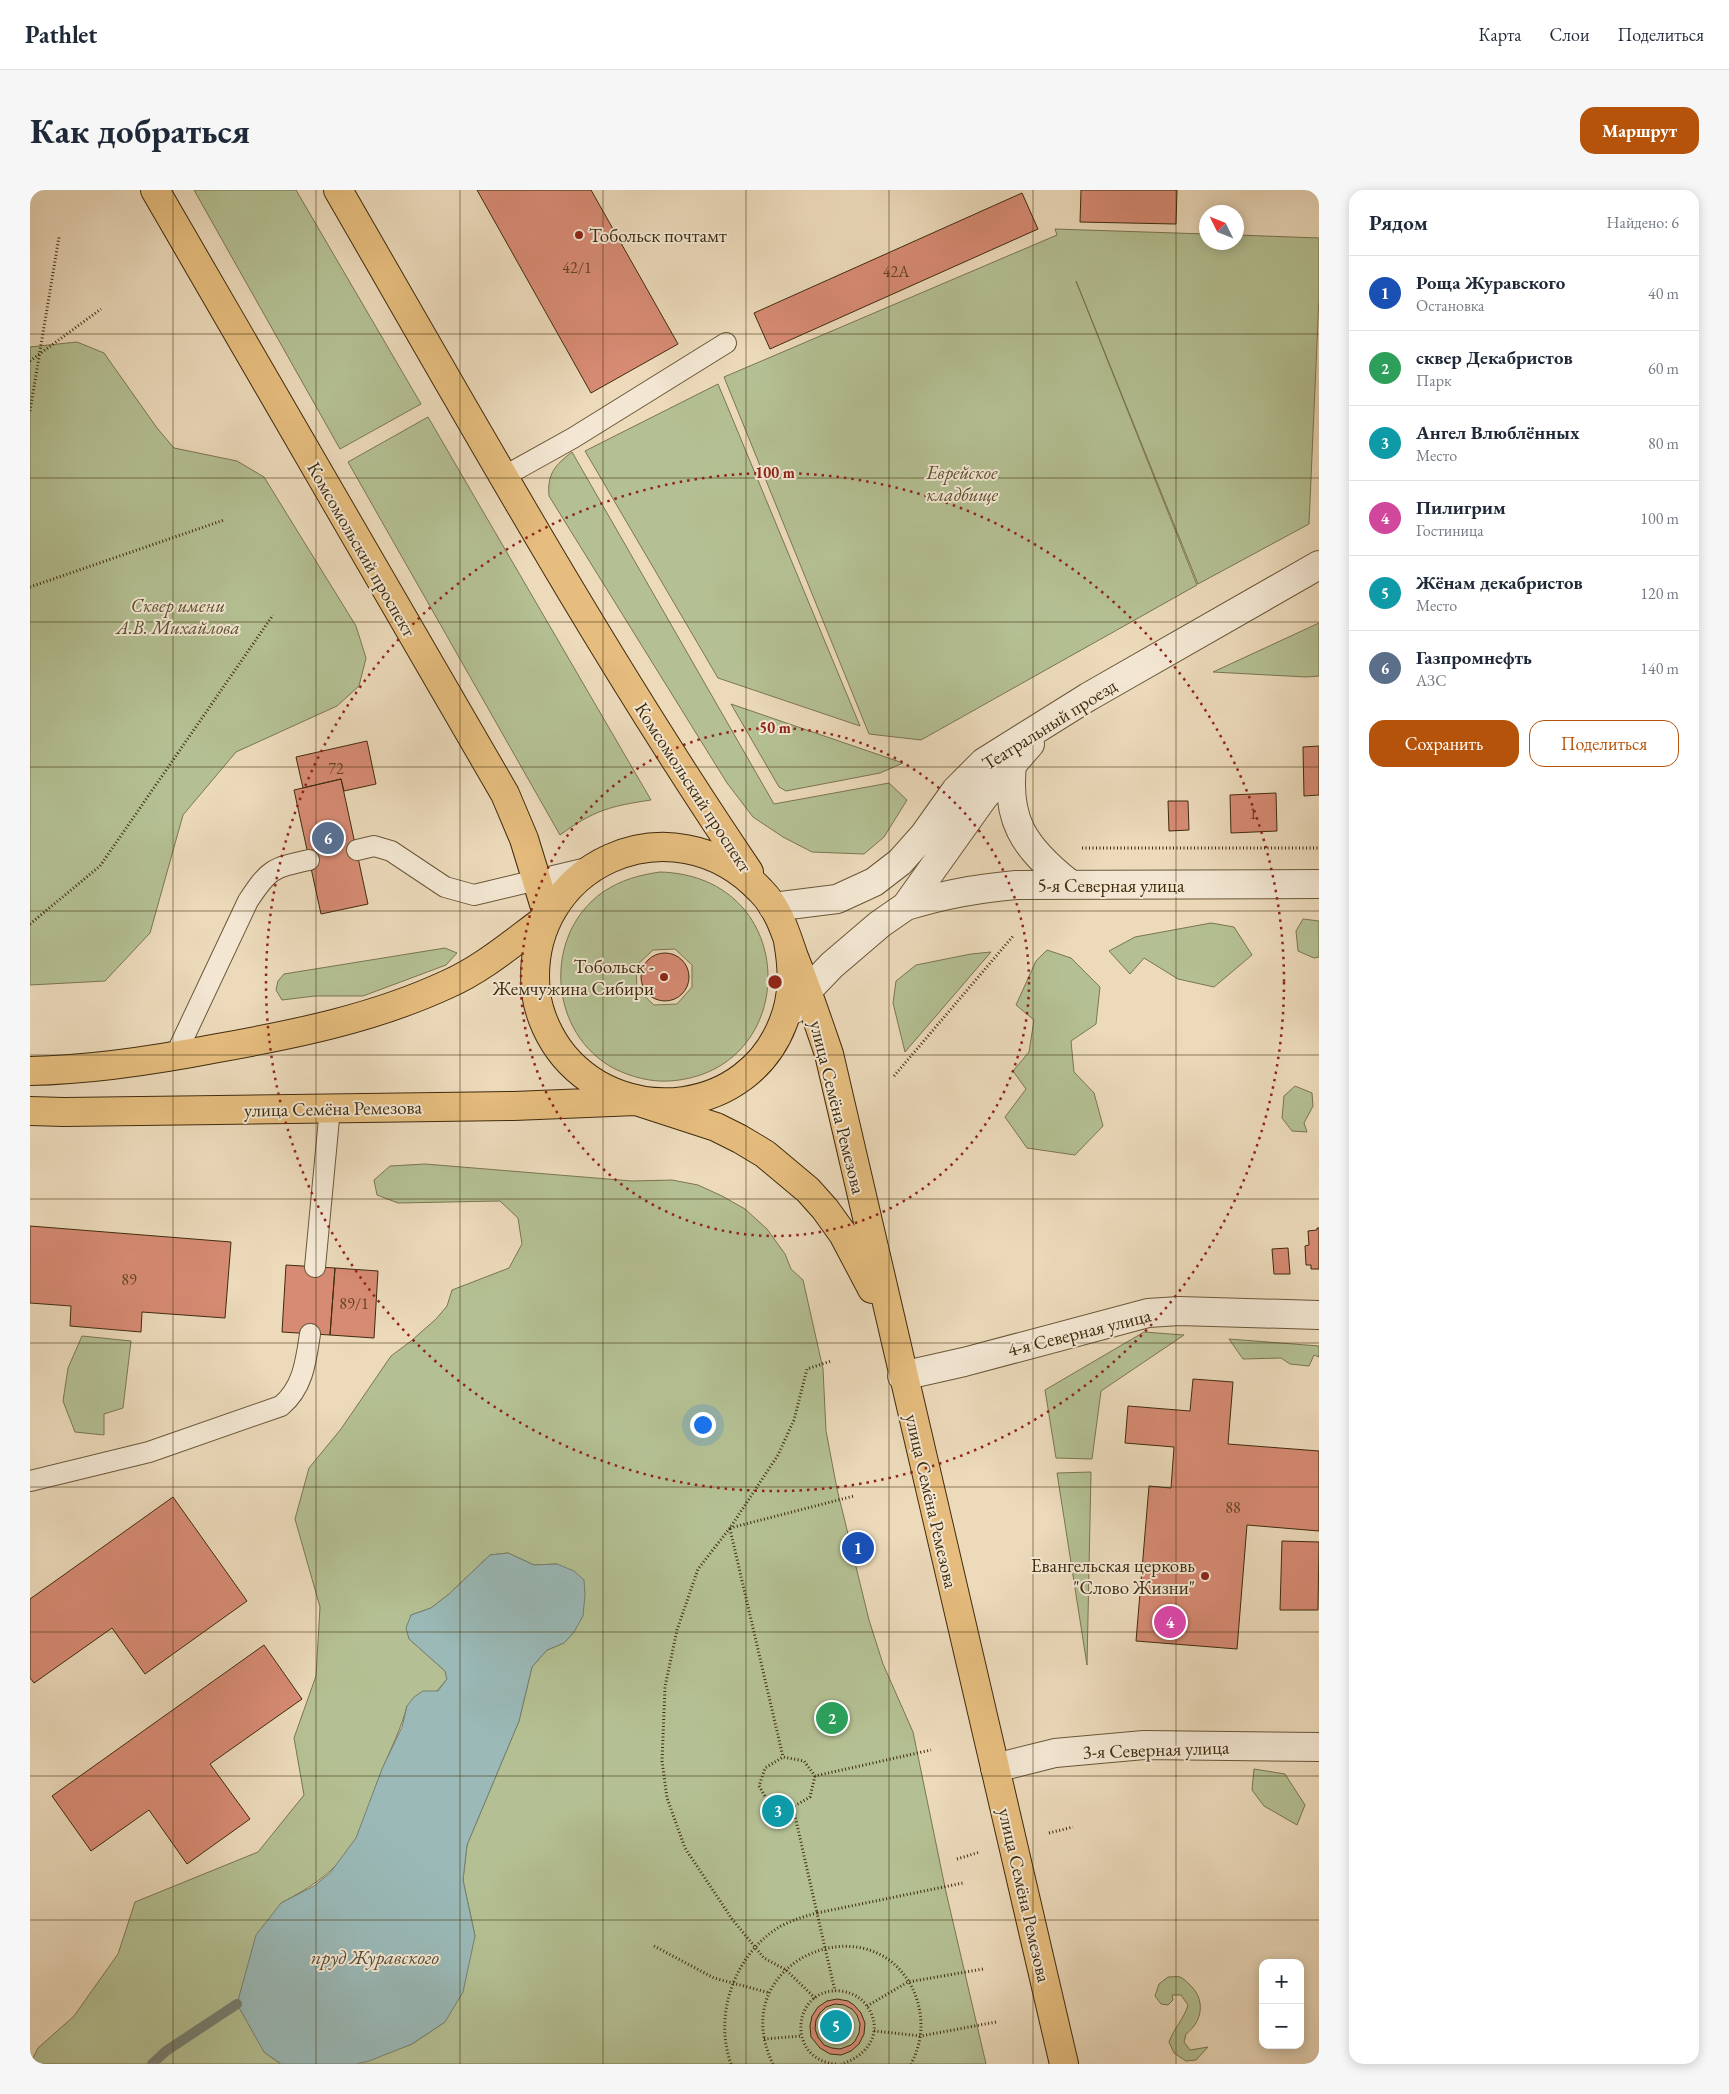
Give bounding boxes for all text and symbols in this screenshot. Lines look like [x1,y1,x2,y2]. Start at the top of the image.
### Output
text: Pathlet [25,19,97,50]
text: Карта [1479,23,1522,46]
text: Слои [1550,23,1589,46]
text: Поделиться [1617,23,1704,46]
button: Маршрут [1580,107,1699,154]
text: Как добраться [30,108,250,153]
north arrow [1199,205,1244,250]
text: Рядом [1369,209,1428,236]
text: Найдено: 6 [1607,212,1679,233]
place label: Тобольск почтамт [589,223,727,248]
marker: Тобольск почтамт [573,229,585,241]
house number: 42/1 [562,257,592,278]
house number: 42А [883,261,910,282]
text: Роща Журавского [1416,270,1565,295]
text: 1 [1381,283,1389,304]
text: 40 m [1648,283,1679,304]
text: Остановка [1416,295,1485,316]
text: сквер Декабристов [1416,345,1573,370]
text: 2 [1381,358,1389,379]
text: 60 m [1648,358,1679,379]
text: Парк [1416,370,1452,391]
text: Ангел Влюблённых [1416,420,1580,445]
text: 3 [1381,433,1389,454]
text: 80 m [1648,433,1679,454]
text: Место [1416,445,1457,466]
street label: Комсомольский проспект [301,457,422,641]
park label: Еврейское кладбище [925,460,999,507]
text: 100 m [755,463,795,482]
text: Пилигрим [1416,495,1506,520]
text: 4 [1381,508,1389,529]
text: 100 m [1640,508,1679,529]
text: Гостиница [1416,520,1484,541]
text: Жёнам декабристов [1416,570,1583,595]
text: 5 [1381,583,1389,604]
text: 120 m [1640,583,1679,604]
park label: Сквер имени А.В. Михайлова [114,593,240,640]
text: Место [1416,595,1457,616]
text: Газпромнефть [1416,645,1532,670]
text: 6 [1381,658,1389,679]
text: 140 m [1640,658,1679,679]
text: АЗС [1416,670,1447,691]
street label: Театральный проезд [977,673,1122,776]
street label: Комсомольский проспект [629,697,758,877]
text: 50 m [759,718,791,737]
button: Сохранить [1369,720,1519,767]
button: Поделиться [1529,720,1679,767]
house number: 72 [328,758,344,779]
house number: 1 [1249,803,1257,824]
pin: 6 [312,819,344,857]
street label: 5-я Северная улица [1038,873,1185,898]
place label: Тобольск - Жемчужина Сибири [492,954,654,1001]
marker: Тобольск - Жемчужина Сибири [658,971,670,983]
centre of rings [766,973,784,991]
street label: улица Семёна Ремезова [804,1018,871,1197]
street label: улица Семёна Ремезова [244,1094,423,1123]
house number: 89 [121,1269,137,1290]
house number: 89/1 [339,1293,369,1314]
street label: 4-я Северная улица [1005,1302,1154,1362]
street label: улица Семёна Ремезова [899,1411,964,1591]
your location [690,1412,716,1438]
house number: 88 [1225,1497,1241,1518]
pin: 1 [842,1529,874,1567]
place label: Евангельская церковь "Слово Жизни" [1031,1553,1195,1600]
marker: Евангельская церковь "Слово Жизни" [1199,1570,1211,1582]
pin: 4 [1154,1603,1186,1641]
pin: 2 [816,1699,848,1737]
street label: 3-я Северная улица [1082,1734,1230,1765]
pin: 3 [762,1792,794,1830]
street label: улица Семёна Ремезова [992,1805,1057,1985]
water label: пруд Журавского [311,1944,440,1970]
map controls [1259,1959,1304,2049]
button: + [1259,1959,1304,2004]
button: − [1259,2004,1304,2049]
pin: 5 [820,2007,852,2045]

